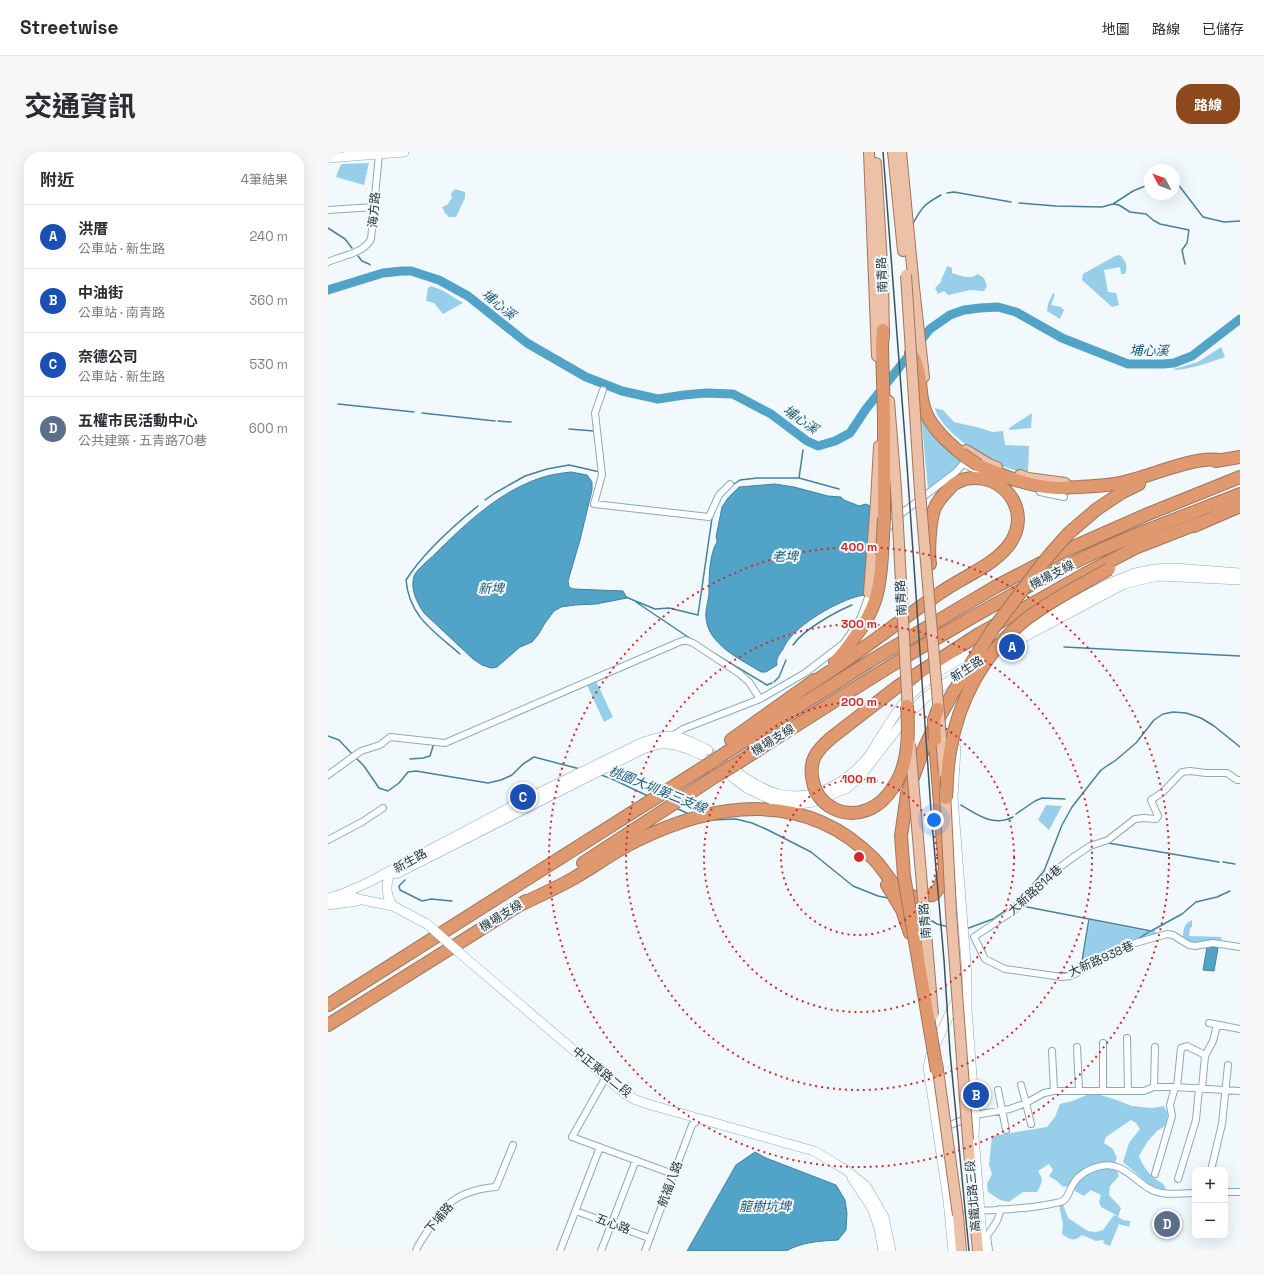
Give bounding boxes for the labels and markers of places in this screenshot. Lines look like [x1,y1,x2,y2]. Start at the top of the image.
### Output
pin: A [999,632,1025,662]
pin: C [510,782,536,812]
centre of rings [852,850,866,864]
pin: B [963,1080,989,1110]
pin: D [1154,1209,1180,1239]

